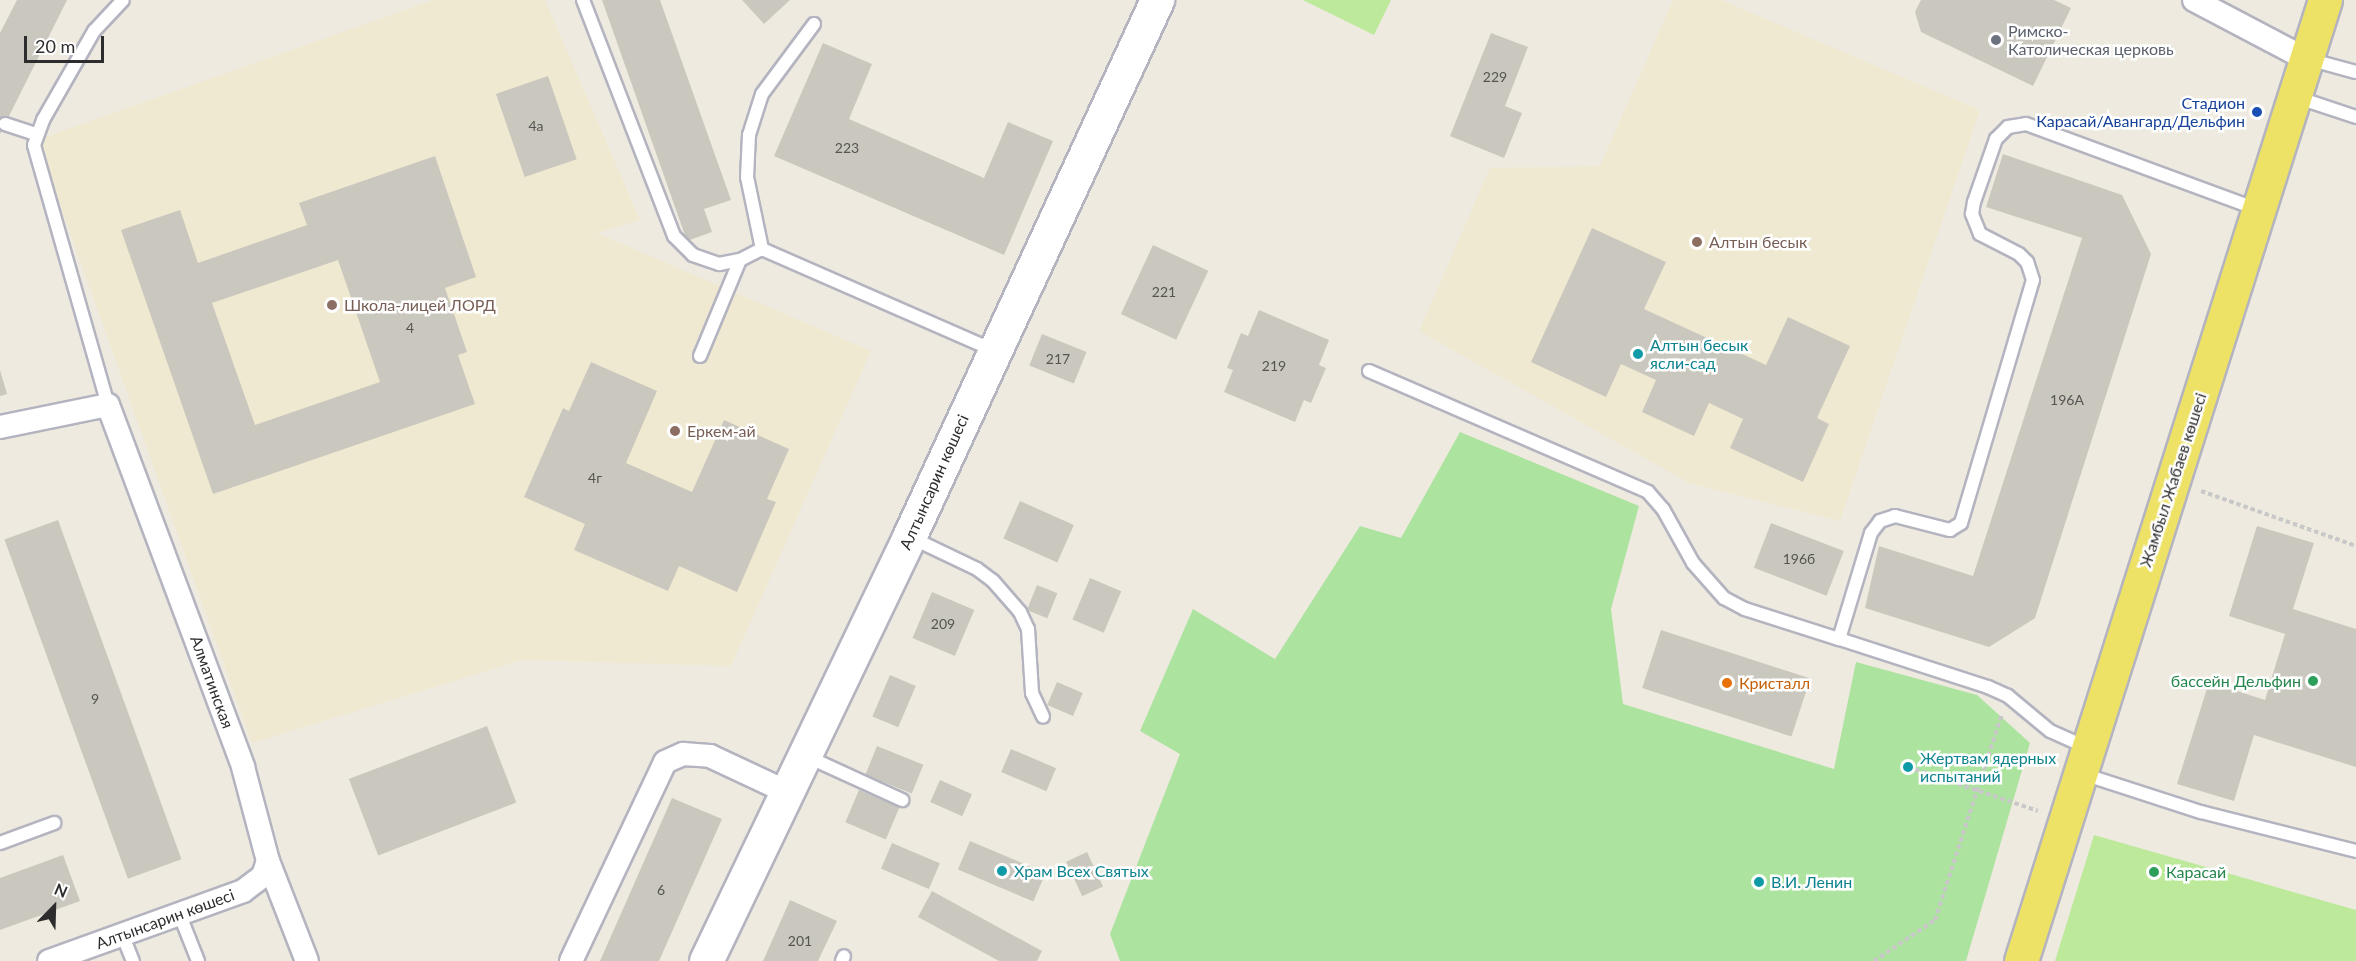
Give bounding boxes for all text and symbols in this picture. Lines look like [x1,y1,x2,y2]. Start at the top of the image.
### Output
place label: Римско- Католическая церковь [2008,21,2174,59]
scale bar [27,24,106,62]
marker: Римско- Католическая церковь [1989,33,2003,47]
text: 20 m [35,35,75,57]
house number: 229 [1483,69,1507,85]
place label: Стадион Карасай/Авангард/Дельфин [2036,93,2245,131]
marker: Стадион Карасай/Авангард/Дельфин [2250,105,2264,119]
house number: 4а [528,118,544,134]
house number: 223 [835,140,859,156]
place label: Алтын бесык [1709,232,1807,252]
marker: Алтын бесык [1690,235,1704,249]
house number: 221 [1152,284,1176,300]
place label: Школа-лицей ЛОРД [344,295,496,315]
marker: Школа-лицей ЛОРД [325,298,339,312]
house number: 4 [406,320,414,336]
place label: Алтын бесык ясли-сад [1650,335,1748,373]
marker: Алтын бесык ясли-сад [1631,347,1645,361]
house number: 217 [1046,351,1070,367]
house number: 219 [1262,358,1286,374]
street label: Жамбыл Жабаев көшесі [2136,390,2210,570]
house number: 196А [2050,392,2084,408]
street label: Алтынсарин көшесі [896,411,972,553]
place label: Еркем-ай [687,421,756,441]
marker: Еркем-ай [668,424,682,438]
house number: 4г [588,470,602,486]
house number: 196б [1783,551,1815,567]
house number: 209 [931,616,955,632]
street label: Алматинская [186,633,238,731]
place label: бассейн Дельфин [2171,671,2301,691]
place label: Кристалл [1739,673,1810,693]
marker: бассейн Дельфин [2306,674,2320,688]
marker: Кристалл [1720,676,1734,690]
house number: 9 [91,691,99,707]
place label: Жертвам ядерных испытаний [1920,748,2056,786]
marker: Жертвам ядерных испытаний [1901,760,1915,774]
place label: Храм Всех Святых [1014,861,1149,881]
place label: Карасай [2166,862,2226,882]
marker: Храм Всех Святых [995,864,1009,878]
marker: Карасай [2147,865,2161,879]
place label: В.И. Ленин [1771,872,1852,892]
marker: В.И. Ленин [1752,875,1766,889]
north arrow [24,877,84,937]
text: N [52,879,71,901]
house number: 6 [657,882,665,898]
street label: Алтынсарин көшесі [93,885,237,953]
house number: 201 [788,933,812,949]

